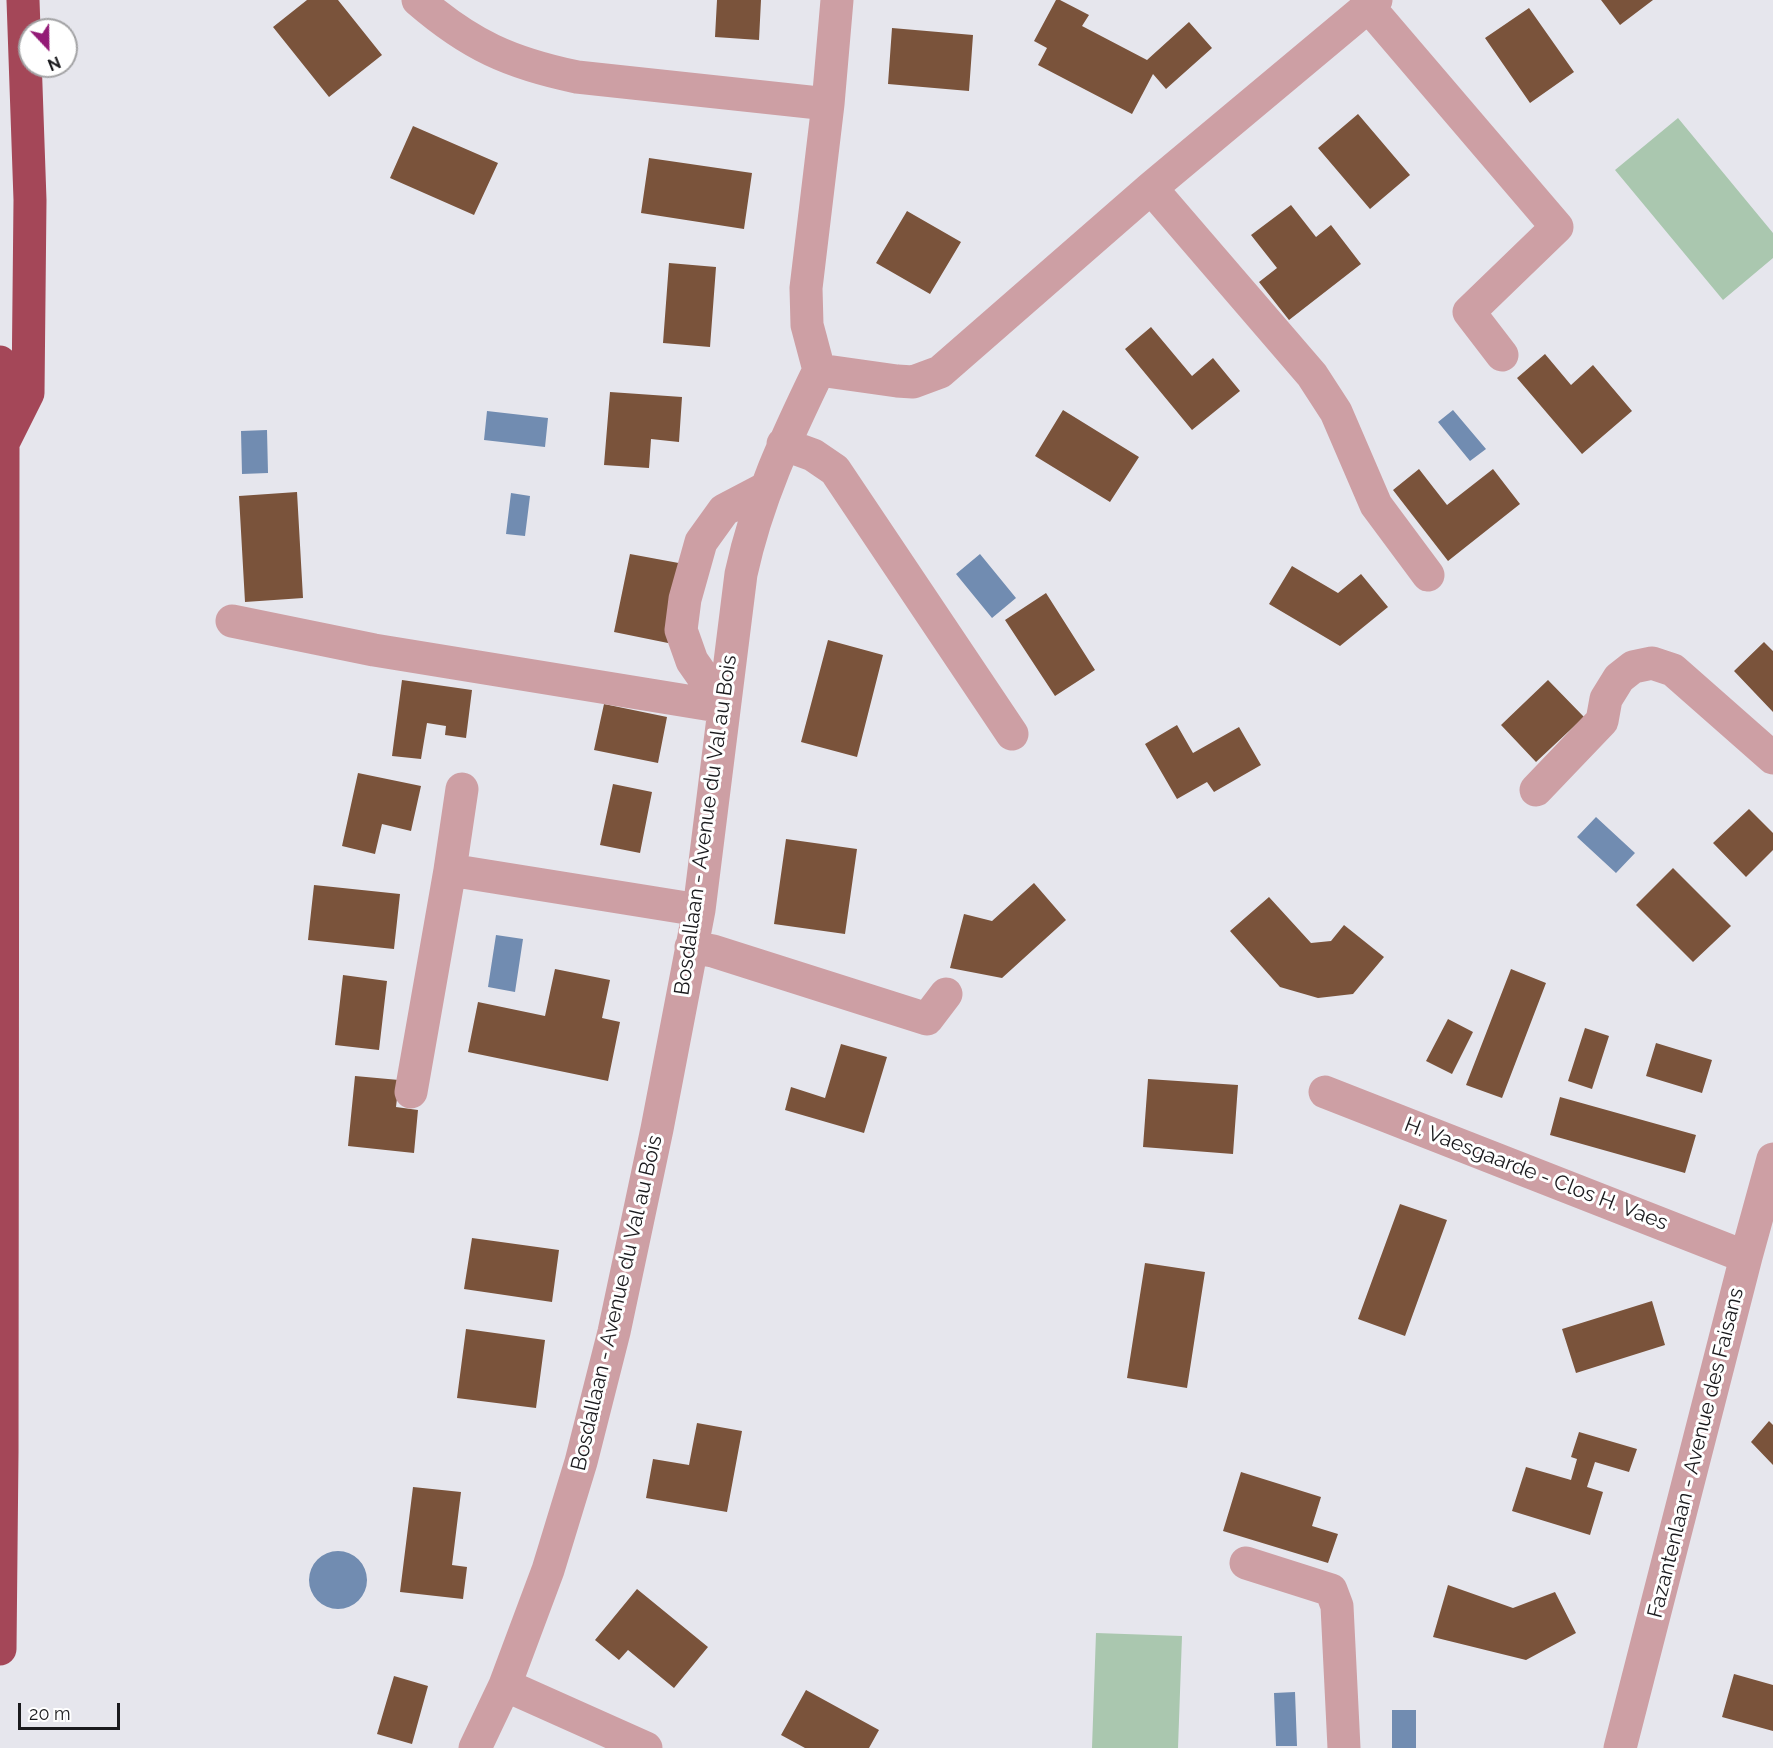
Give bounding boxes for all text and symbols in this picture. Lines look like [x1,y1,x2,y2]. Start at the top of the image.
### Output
north arrow [18,18,78,78]
text: N [45,52,63,74]
street label: Bosdallaan - Avenue du Val au Bois [670,653,742,997]
street label: H. Vaesgaarde - Clos H. Vaes [1401,1112,1671,1236]
street label: Bosdallaan - Avenue du Val au Bois [566,1133,668,1473]
street label: Fazantenlaan - Avenue des Faisans [1643,1285,1749,1621]
scale bar [21,1691,123,1729]
text: 20 m [29,1703,71,1724]

